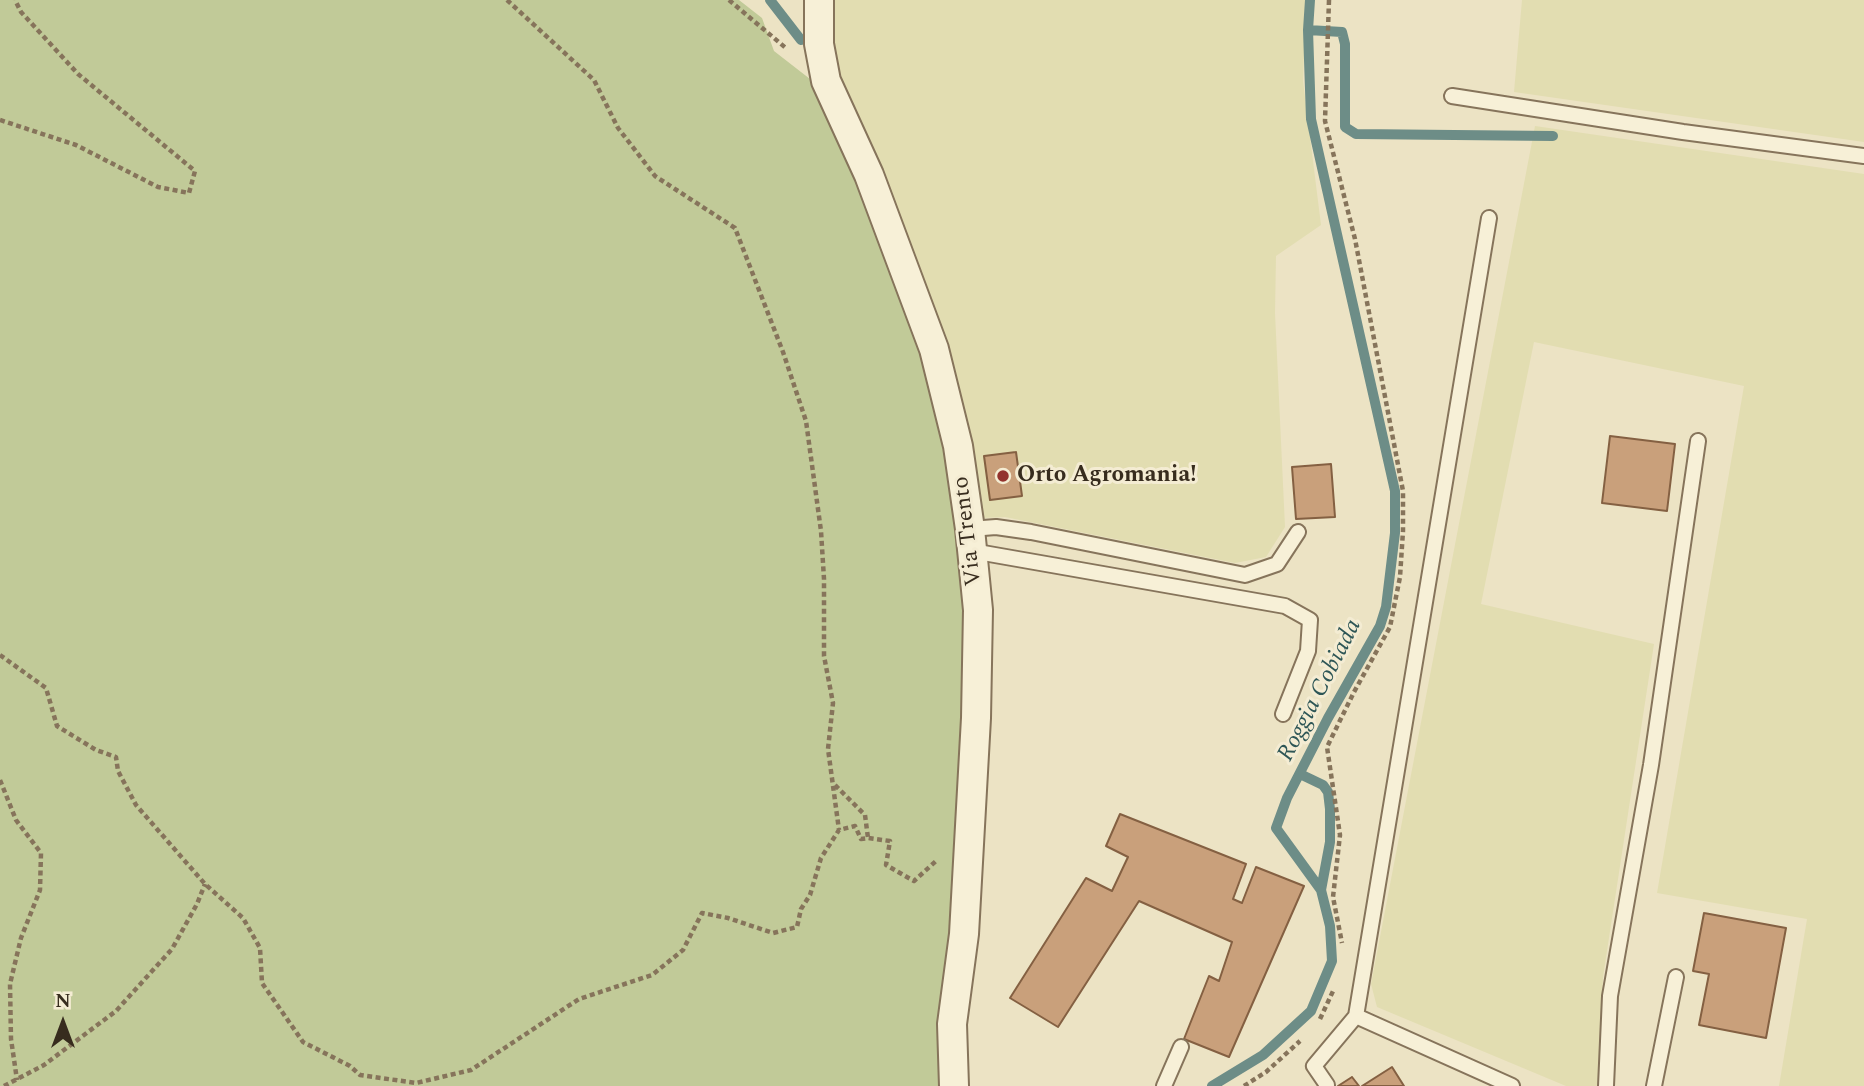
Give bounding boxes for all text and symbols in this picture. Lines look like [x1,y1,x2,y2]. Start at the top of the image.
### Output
place label: Orto Agromania! [1017,462,1196,490]
marker: Orto Agromania! [995,468,1011,484]
street label: Via Trento [949,475,989,587]
water label: Roggia Cobiada [1273,615,1369,767]
text: N [55,987,71,1016]
north arrow [28,988,98,1058]

